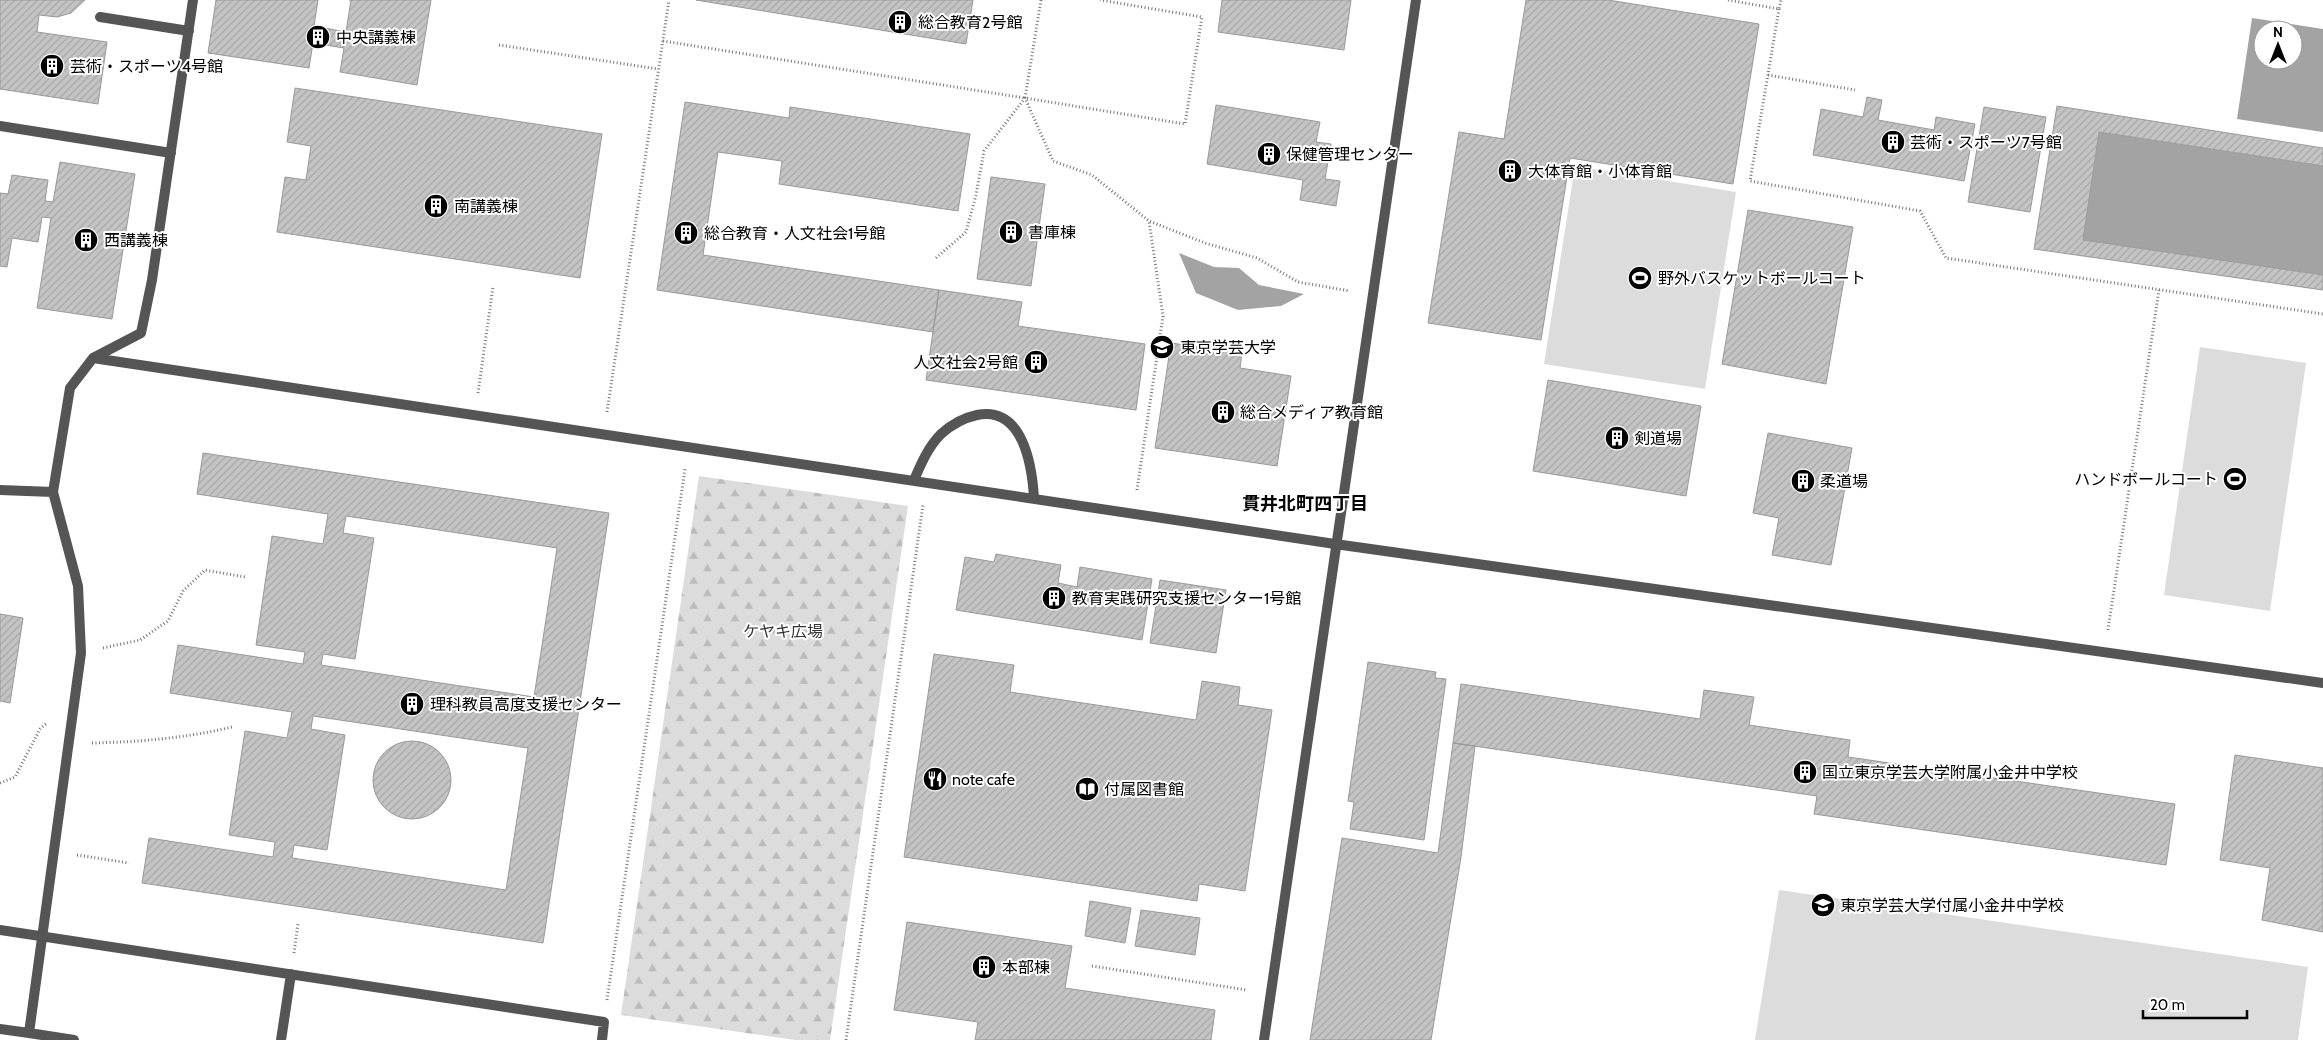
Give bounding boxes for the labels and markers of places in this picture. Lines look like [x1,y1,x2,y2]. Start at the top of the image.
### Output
building icon: 総合教育2号館 [887,9,913,35]
place label: 総合教育2号館 [918,13,1022,32]
building icon: 中央講義棟 [305,24,331,50]
place label: 中央講義棟 [336,28,416,47]
building icon: 芸術・スポーツ4号館 [39,53,65,79]
place label: 芸術・スポーツ4号館 [70,57,223,76]
building icon: 芸術・スポーツ7号館 [1880,129,1906,155]
place label: 芸術・スポーツ7号館 [1910,133,2062,152]
building icon: 保健管理センター [1256,141,1282,167]
place label: 保健管理センター [1286,145,1414,164]
building icon: 大体育館・小体育館 [1497,158,1523,184]
place label: 大体育館・小体育館 [1528,162,1672,181]
building icon: 南講義棟 [423,193,449,219]
place label: 南講義棟 [454,197,518,216]
building icon: 書庫棟 [998,219,1024,245]
building icon: 総合教育・人文社会1号館 [673,220,699,246]
place label: 書庫棟 [1028,223,1076,242]
place label: 総合教育・人文社会1号館 [704,224,885,243]
building icon: 西講義棟 [73,227,99,253]
place label: 西講義棟 [104,231,168,250]
sports icon: 野外バスケットボールコート [1627,265,1653,291]
place label: 野外バスケットボールコート [1658,269,1866,288]
school or university icon: 東京学芸大学 [1149,334,1175,360]
place label: 東京学芸大学 [1180,338,1276,357]
building icon: 人文社会2号館 [1023,349,1049,375]
place label: 人文社会2号館 [914,353,1018,372]
building icon: 総合メディア教育館 [1210,399,1236,425]
place label: 総合メディア教育館 [1240,403,1383,422]
building icon: 剣道場 [1604,425,1630,451]
place label: 剣道場 [1634,429,1682,448]
sports icon: ハンドボールコート [2222,466,2248,492]
building icon: 柔道場 [1790,468,1816,494]
place label: ハンドボールコート [2074,470,2218,489]
place label: 柔道場 [1820,472,1868,491]
building icon: 教育実践研究支援センター1号館 [1041,585,1067,611]
place label: 教育実践研究支援センター1号館 [1072,589,1301,608]
building icon: 理科教員高度支援センター [399,691,425,717]
place label: 理科教員高度支援センター [430,695,622,714]
building icon: 国立東京学芸大学附属小金井中学校 [1792,759,1818,785]
place label: 国立東京学芸大学附属小金井中学校 [1822,763,2078,782]
restaurant icon: note cafe [922,766,948,792]
place label: note cafe [952,770,1015,789]
library icon: 付属図書館 [1074,776,1100,802]
place label: 付属図書館 [1104,780,1184,799]
school or university icon: 東京学芸大学付属小金井中学校 [1810,892,1836,918]
place label: 東京学芸大学付属小金井中学校 [1840,896,2064,915]
building icon: 本部棟 [971,954,997,980]
place label: 本部棟 [1002,958,1050,977]

